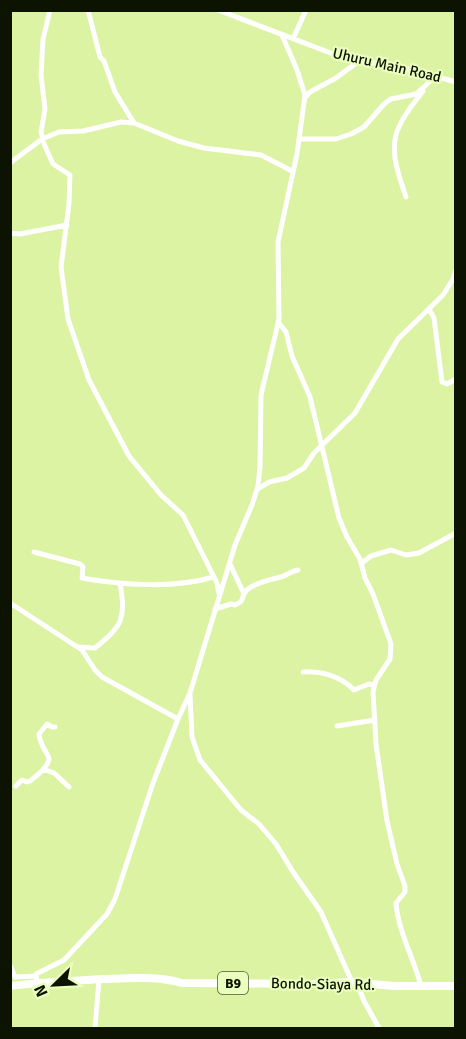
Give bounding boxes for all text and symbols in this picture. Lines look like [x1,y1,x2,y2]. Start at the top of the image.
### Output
street label: Uhuru Main Road [331,44,443,86]
north arrow [24,955,84,1015]
road number: B9 [218,972,248,994]
street label: Bondo-Siaya Rd. [271,974,375,994]
text: N [30,982,53,1000]

